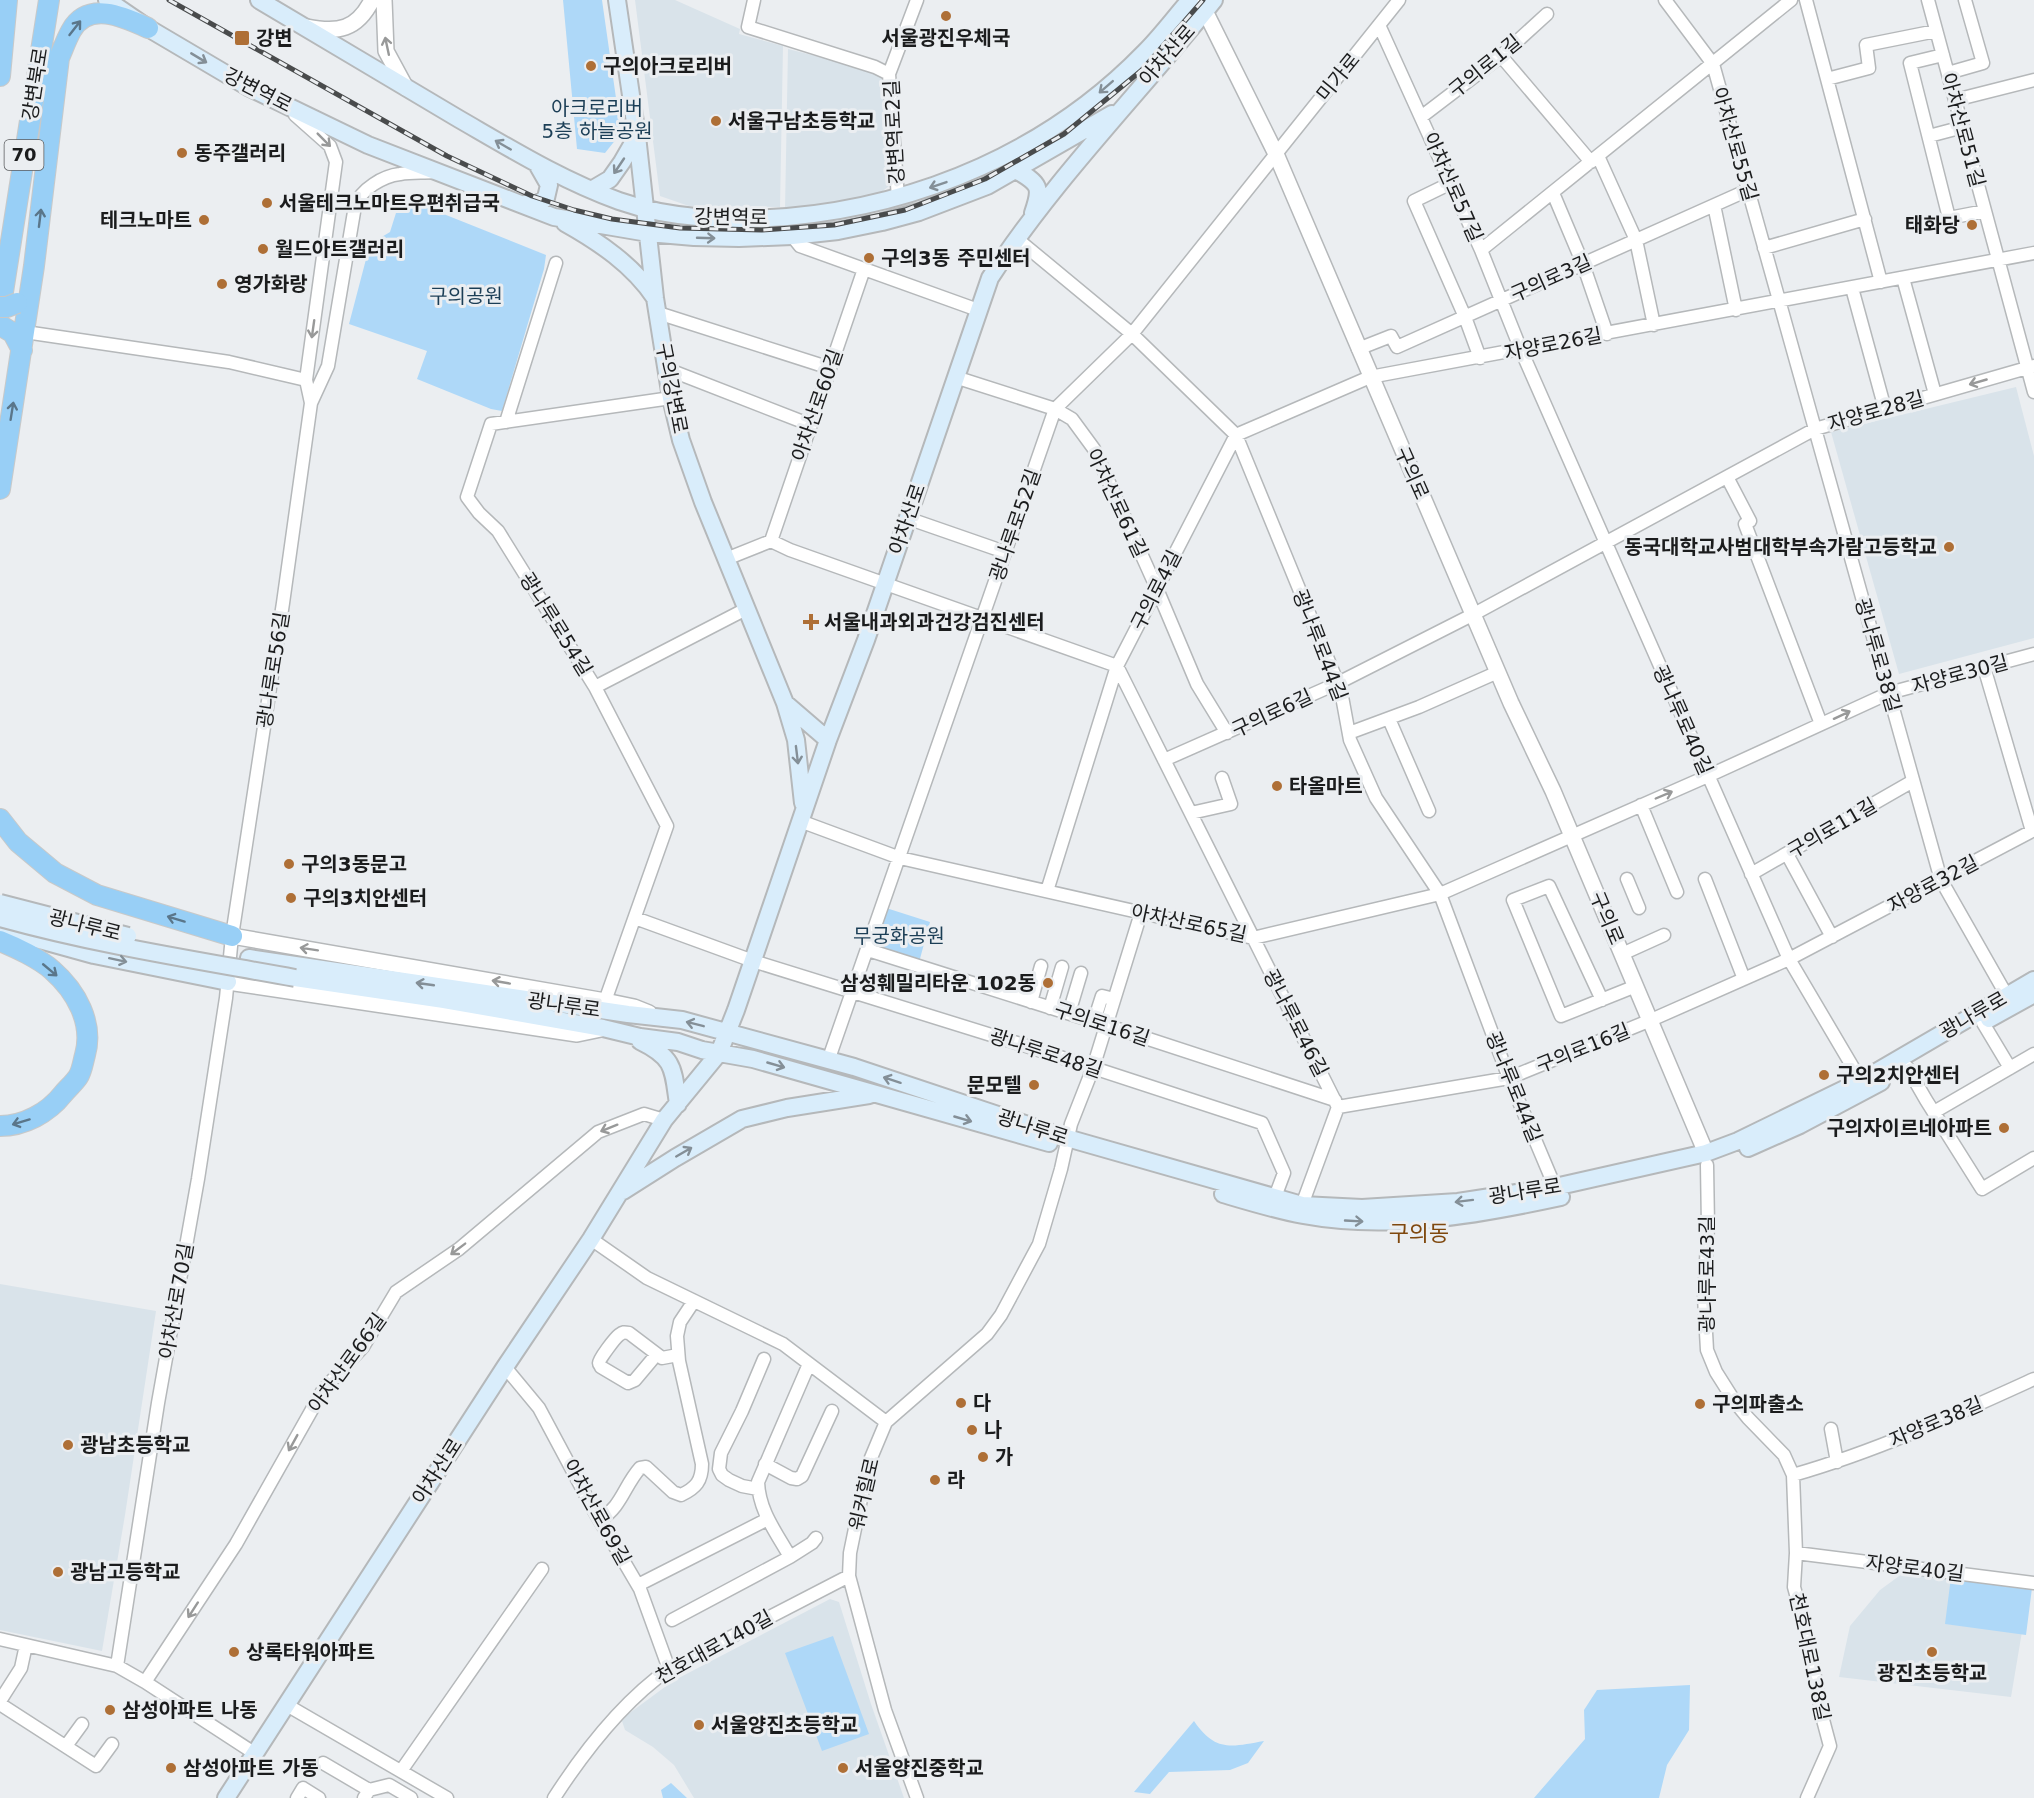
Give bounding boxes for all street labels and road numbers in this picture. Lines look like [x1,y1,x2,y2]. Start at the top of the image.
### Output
street label: 아차산로 [1134,19,1200,91]
street label: 구의로1길 [1444,30,1526,102]
street label: 강변북로 [17,46,53,122]
street label: 미가로 [1311,48,1365,106]
street label: 강변역로 [220,63,296,117]
street label: 아차산로51길 [1936,70,1990,190]
street label: 강변역로2길 [879,79,909,185]
street label: 아차산로55길 [1707,84,1763,204]
street label: 아차산로57길 [1418,128,1488,246]
road number: 70 [4,140,44,170]
street label: 강변역로 [694,204,768,230]
street label: 구의로3길 [1507,249,1595,307]
street label: 자양로26길 [1502,323,1604,365]
street label: 구의강변로 [651,341,693,435]
street label: 아차산로60길 [787,346,847,464]
street label: 자양로28길 [1825,386,1927,436]
street label: 구의로 [1390,443,1434,503]
street label: 아차산로61길 [1081,445,1153,561]
street label: 광나루로52길 [985,466,1045,584]
street label: 아차산로 [884,480,930,558]
street label: 구의로4길 [1126,546,1186,634]
street label: 광나루로54길 [515,568,597,680]
street label: 광나루로44길 [1288,586,1352,704]
street label: 광나루로38길 [1850,595,1906,715]
street label: 광나루로56길 [252,610,294,730]
street label: 자양로30길 [1909,650,2011,698]
street label: 광나루로40길 [1648,661,1718,779]
street label: 구의로6길 [1228,684,1316,742]
street label: 구의로11길 [1783,793,1881,863]
street label: 자양로32길 [1884,850,1982,918]
street label: 구의로 [1585,888,1629,948]
street label: 아차산로65길 [1129,899,1249,947]
street label: 광나루로 [46,904,124,946]
street label: 광나루로46길 [1259,965,1333,1081]
street label: 광나루로 [1935,986,2011,1044]
street label: 광나루로 [526,988,602,1022]
street label: 구의로16길 [1051,997,1153,1051]
street label: 구의로16길 [1533,1018,1633,1078]
street label: 광나루로48길 [986,1023,1106,1083]
street label: 광나루로44길 [1481,1028,1547,1146]
street label: 광나루로 [994,1104,1072,1150]
street label: 광나루로 [1487,1173,1563,1209]
street label: 광나루로43길 [1695,1215,1719,1333]
street label: 아차산로70길 [154,1241,198,1361]
street label: 아차산로66길 [303,1308,391,1418]
street label: 자양로38길 [1886,1392,1986,1452]
street label: 아차산로 [407,1434,467,1508]
street label: 아차산로69길 [558,1455,636,1569]
street label: 워커힐로 [844,1455,884,1533]
street label: 자양로40길 [1864,1550,1966,1586]
street label: 천호대로138길 [1785,1591,1835,1723]
street label: 천호대로140길 [651,1605,777,1689]

